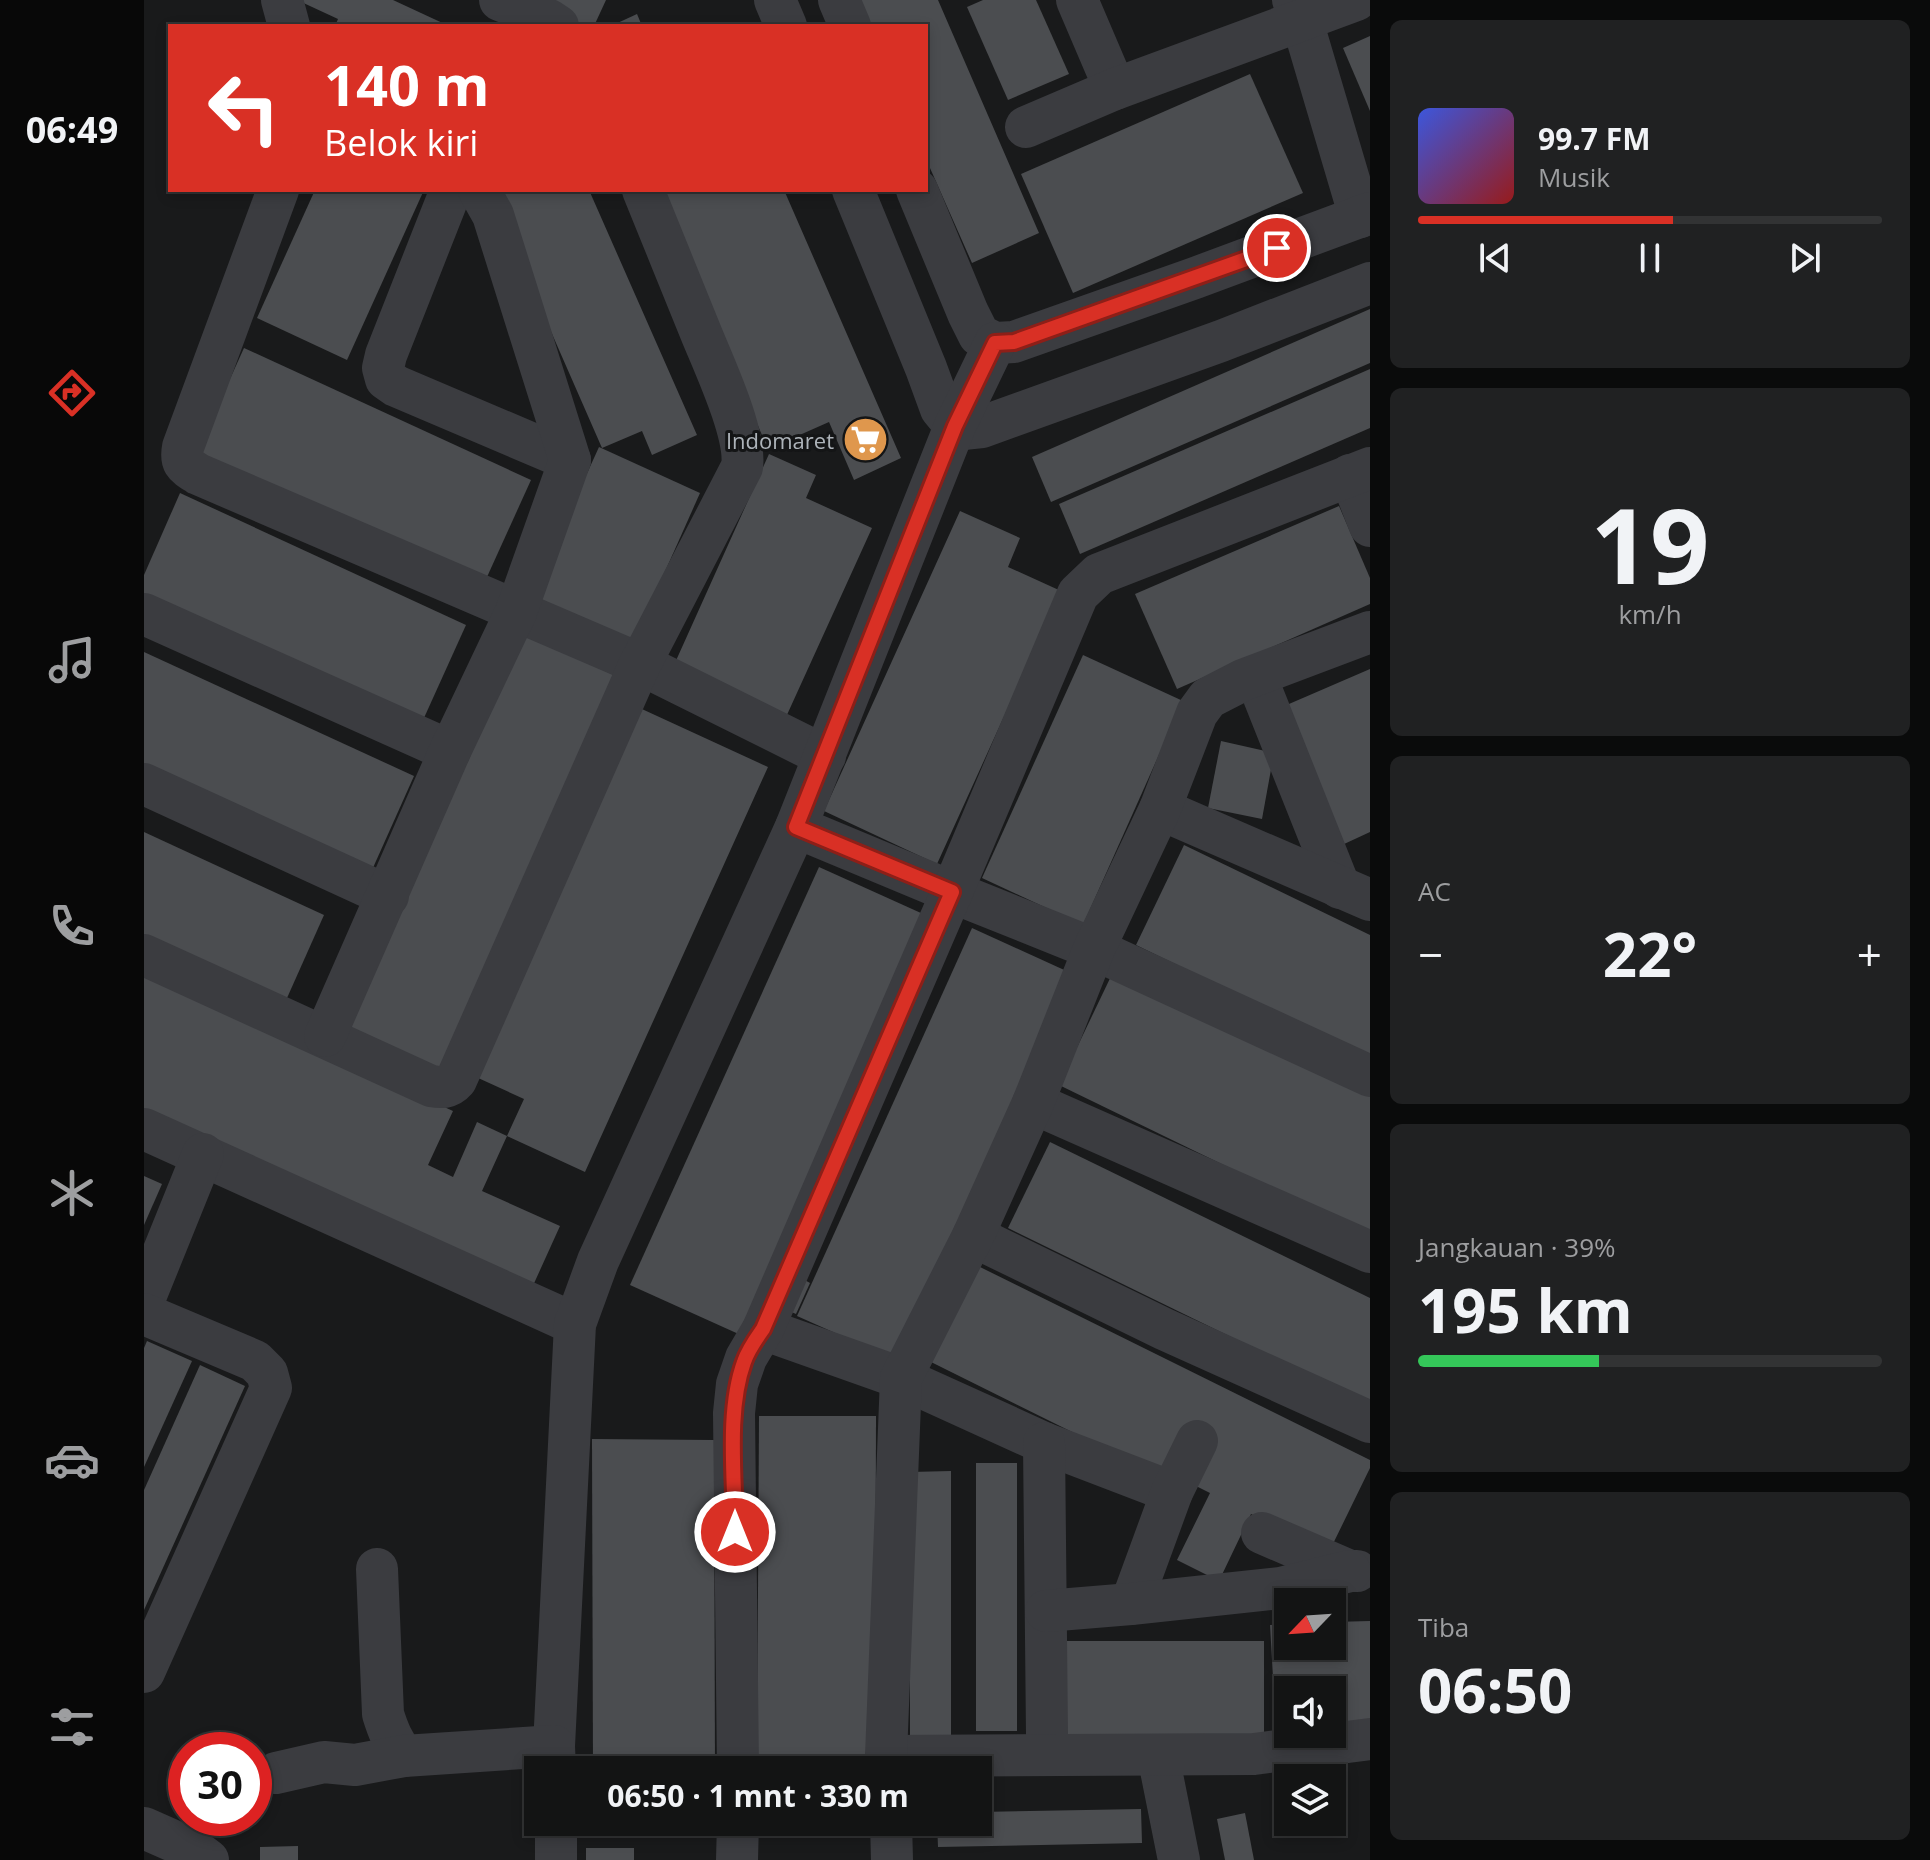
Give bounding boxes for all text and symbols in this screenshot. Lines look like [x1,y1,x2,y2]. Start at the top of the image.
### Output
text: 140 m [324,46,490,122]
icon: left [192,56,296,160]
text: 06:49 [26,105,118,154]
text: Belok kiri [324,118,478,167]
text: 99.7 FM [1538,118,1651,159]
text: Musik [1538,159,1610,195]
pin [1243,214,1311,282]
icon: arrive [1255,226,1299,270]
icon: previous [1473,236,1517,280]
icon: pause [1628,236,1672,280]
icon: next [1783,236,1827,280]
icon: directions [44,365,100,421]
supermarket icon: Indomaret [841,416,889,464]
place label: Indomaret [726,425,834,455]
text: 19 [1591,473,1709,614]
text: km/h [1618,596,1682,632]
icon: music [44,632,100,688]
text: AC [1418,873,1451,909]
icon: phone [44,898,100,954]
text: 22° [1603,913,1697,995]
text: − [1418,924,1443,984]
text: + [1857,924,1882,984]
icon: climate [44,1165,100,1221]
text: Jangkauan · 39% [1418,1229,1616,1265]
text: 195 km [1418,1269,1633,1351]
icon: car [44,1432,100,1488]
position arrow [693,1490,777,1574]
north arrow [1274,1588,1346,1660]
map controls [1274,1588,1346,1836]
text: Tiba [1418,1609,1469,1645]
text: 06:50 [1418,1649,1572,1731]
button: sound [1274,1676,1346,1748]
icon: filters [44,1699,100,1755]
speed limit sign: 30 [168,1732,272,1836]
button: layers [1274,1764,1346,1836]
text: 06:50 · 1 mnt · 330 m [607,1775,909,1816]

